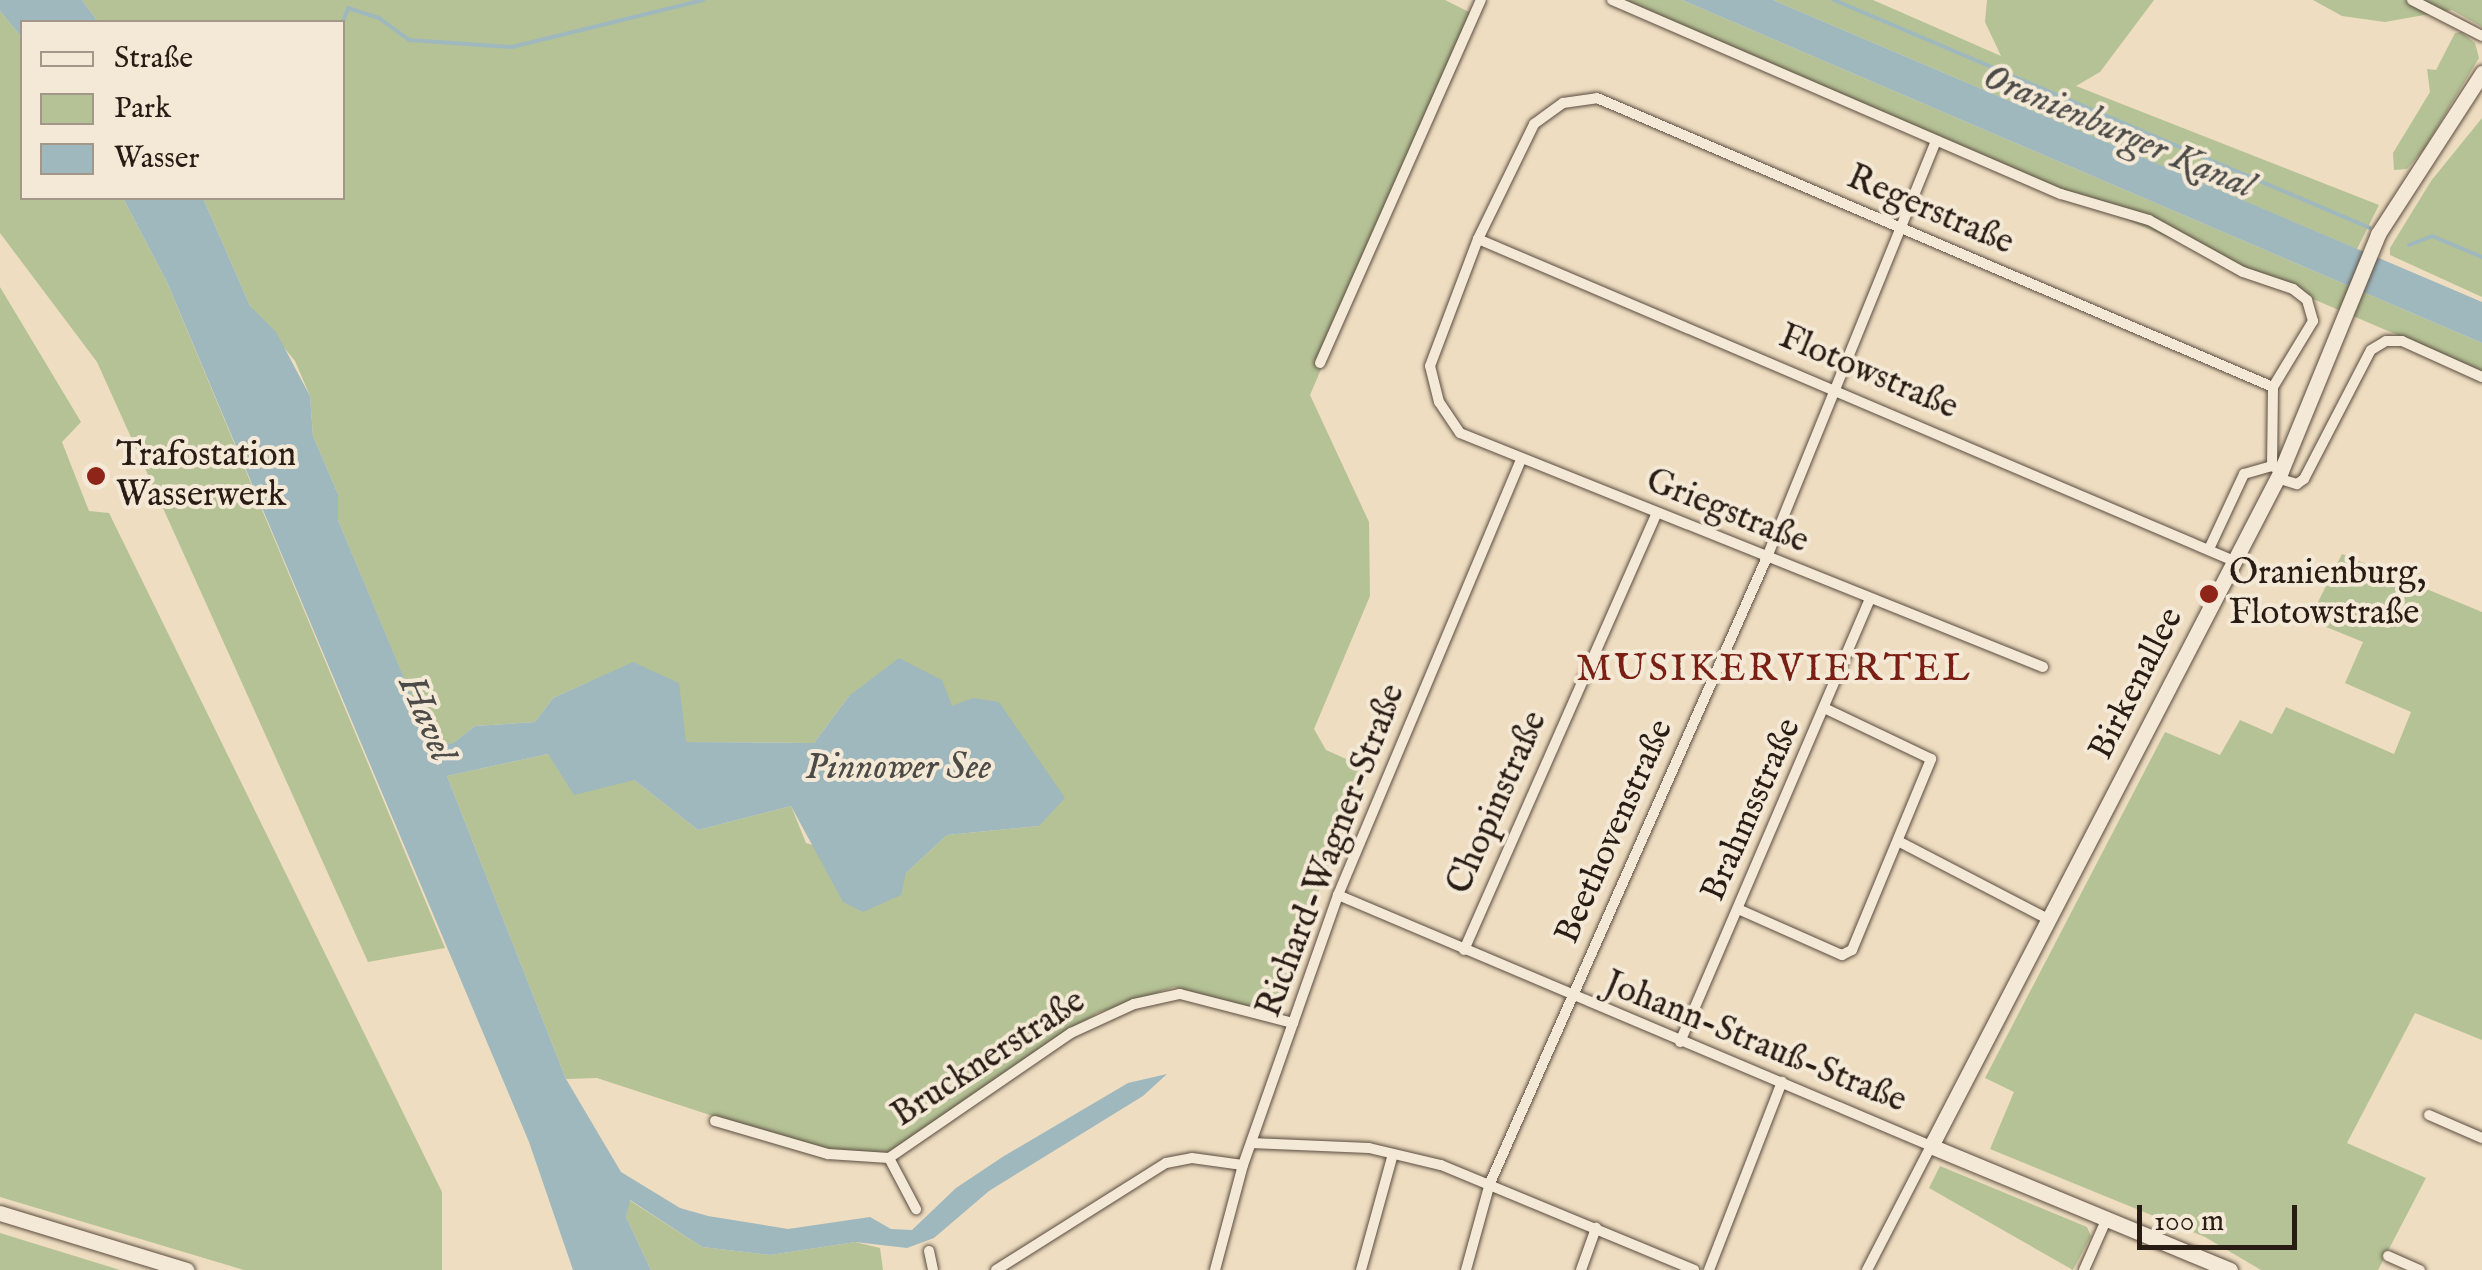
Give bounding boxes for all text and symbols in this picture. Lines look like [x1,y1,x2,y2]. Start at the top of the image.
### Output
legend [20,20,345,200]
text: Straße [114,40,193,78]
water label: Oranienburger Kanal [1976,55,2260,211]
text: Park [114,90,171,128]
text: Wasser [114,140,200,178]
street label: Regerstraße [1840,157,2020,265]
street label: Flotowstraße [1772,316,1964,430]
place label: Trafostation Wasserwerk [116,435,296,517]
street label: Griegstraße [1640,460,1814,564]
marker: Trafostation Wasserwerk [85,465,107,487]
place label: Oranienburg, Flotowstraße [2229,553,2426,635]
marker: Oranienburg, Flotowstraße [2198,583,2220,605]
street label: Birkenallee [2081,601,2193,767]
district label: MUSIKERVIERTEL [1576,648,1972,694]
water label: Havel [387,669,463,769]
street label: Richard-Wagner-Straße [1249,679,1415,1023]
street label: Chopinstraße [1439,705,1557,901]
street label: Brahmsstraße [1693,712,1811,908]
street label: Beethovenstraße [1547,713,1683,951]
water label: Pinnower See [805,746,991,792]
street label: Johann-Strauß-Straße [1598,963,1912,1123]
street label: Brucknerstraße [885,981,1093,1137]
scale bar [2142,1185,2302,1247]
text: 100 m [2154,1203,2224,1241]

